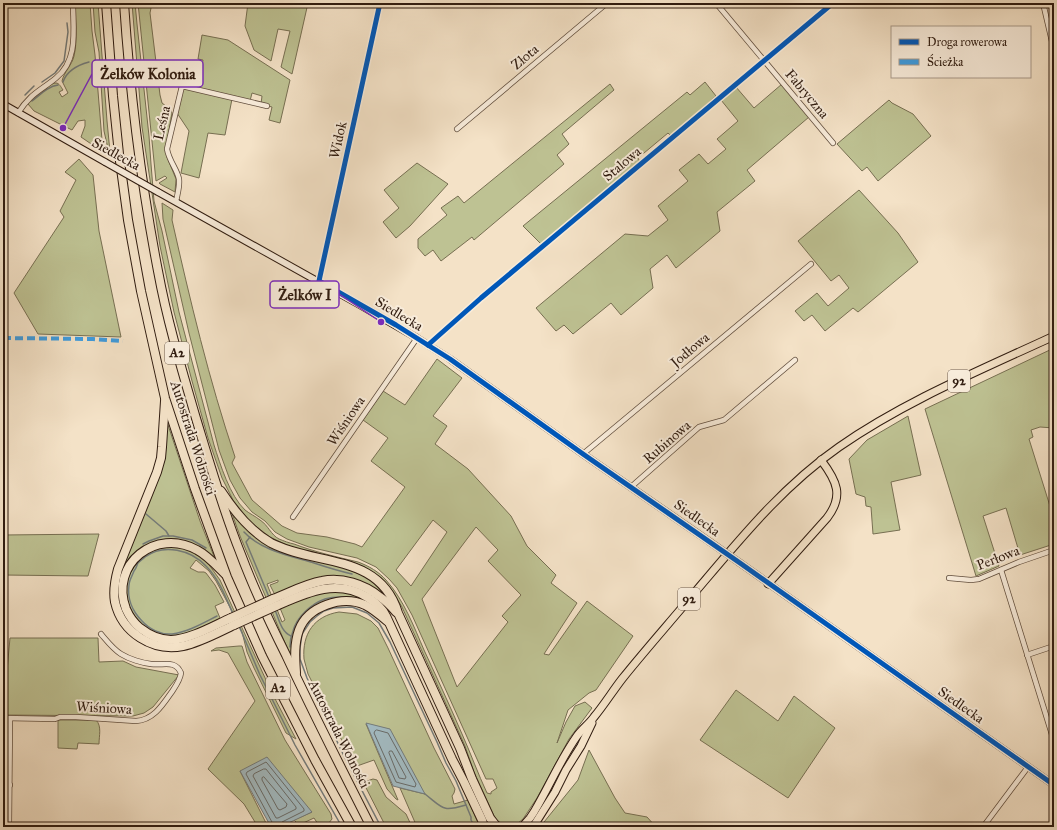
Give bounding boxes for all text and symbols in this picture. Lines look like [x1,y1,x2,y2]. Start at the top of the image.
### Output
legend [891,26,1031,78]
text: Droga rowerowa [927,35,1008,50]
street label: Złota [508,41,542,73]
text: Ścieżka [927,53,964,69]
callout: Żelków Kolonia [92,60,203,87]
text: Żelków Kolonia [100,64,196,83]
street label: Fabryczna [782,66,833,122]
street label: Leśna [150,104,174,142]
street label: Widok [325,119,351,160]
street label: Siedlecka [89,134,143,174]
street label: Stalowa [599,143,645,185]
callout: Żelków I [270,281,339,308]
text: Żelków I [278,285,332,304]
street label: Siedlecka [372,293,426,335]
street label: Jodłowa [666,329,714,373]
road number: A2 [165,342,189,364]
road number: 92 [948,370,970,392]
street label: Autostrada Wolności [166,378,220,497]
street label: Wiśniowa [323,393,369,449]
street label: Rubinowa [640,417,694,467]
street label: Siedlecka [671,496,723,540]
street label: Perłowa [974,542,1022,574]
road number: 92 [678,588,700,610]
street label: Autostrada Wolności [304,676,374,791]
road number: A2 [266,677,290,699]
street label: Siedlecka [935,683,987,727]
street label: Wiśniowa [76,698,132,718]

